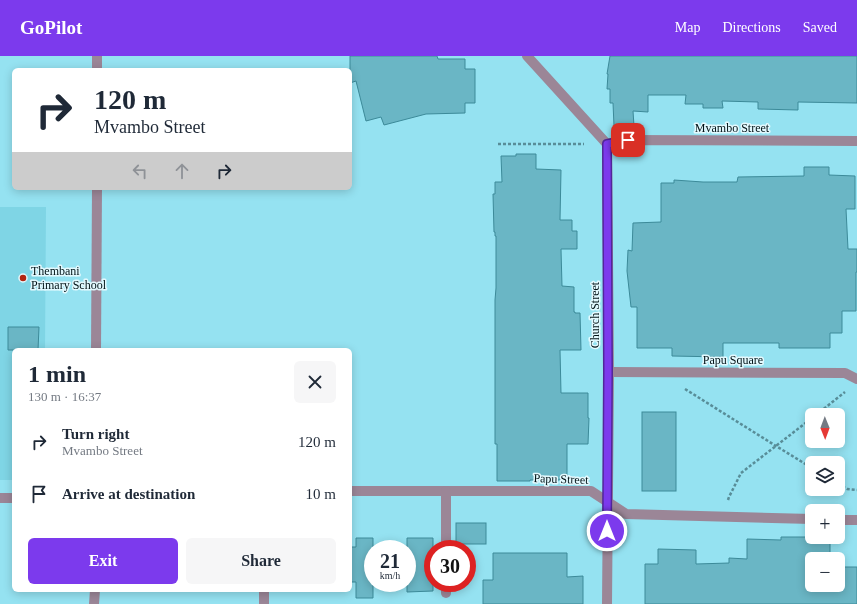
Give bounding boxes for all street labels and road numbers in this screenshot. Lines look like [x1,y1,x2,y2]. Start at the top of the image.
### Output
street label: Mvambo Street [695,121,770,135]
street label: Church Street [588,281,602,348]
street label: Papu Square [703,353,763,367]
street label: Papu Street [533,471,589,487]

